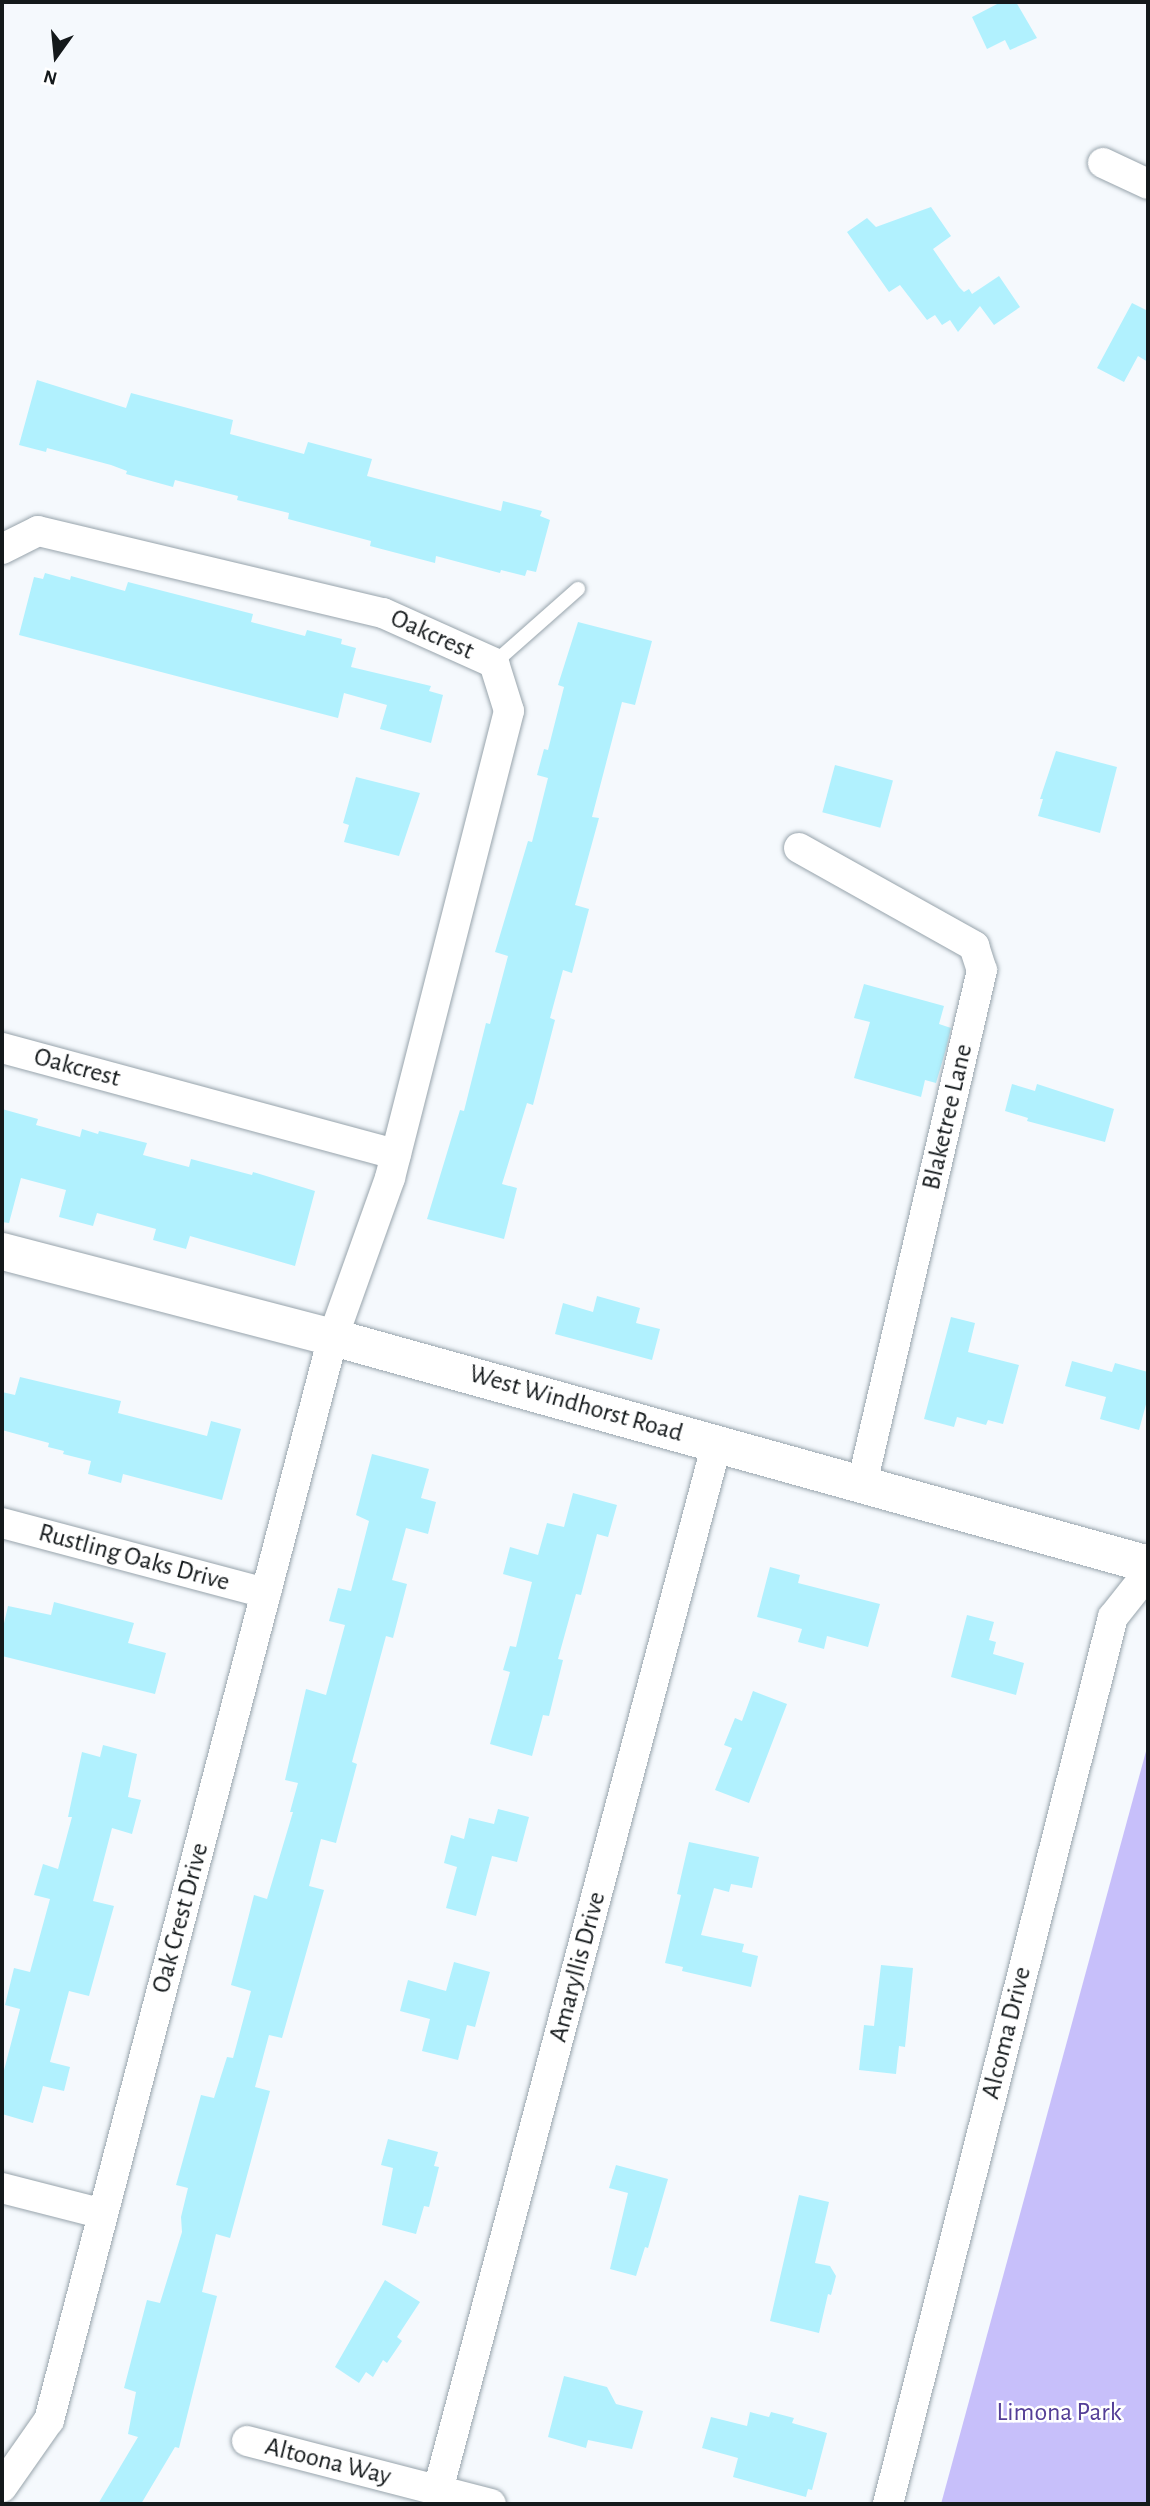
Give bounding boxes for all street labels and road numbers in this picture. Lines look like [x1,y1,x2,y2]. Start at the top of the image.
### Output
street label: Oakcrest [385,603,479,667]
street label: Blaketree Lane [916,1041,980,1193]
street label: Oakcrest [30,1042,124,1094]
street label: West Windhorst Road [465,1359,687,1449]
street label: Rustling Oaks Drive [35,1517,233,1599]
street label: Oak Crest Drive [146,1839,216,1997]
street label: Amaryllis Drive [543,1888,613,2046]
street label: Alcoma Drive [976,1964,1038,2102]
street label: Altoona Way [262,2431,394,2493]

